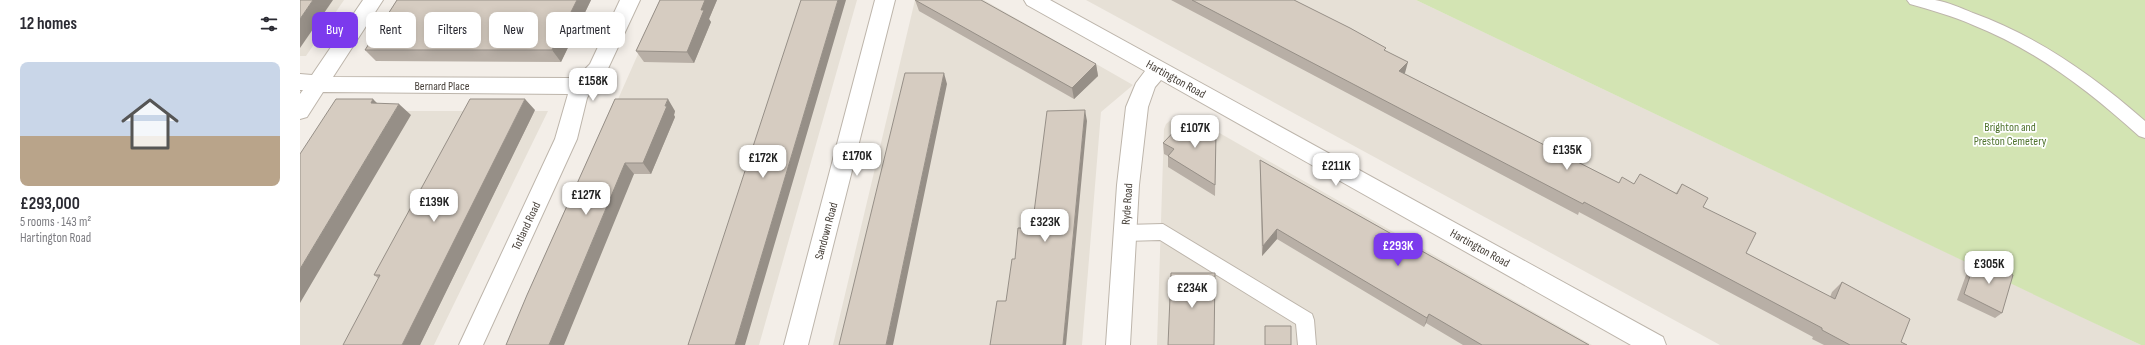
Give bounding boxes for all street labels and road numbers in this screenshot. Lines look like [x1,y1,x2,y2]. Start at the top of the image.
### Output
street label: Hartington Road [1143,57,1208,102]
street label: Bernard Place [414,79,470,94]
street label: Ryde Road [1119,183,1136,225]
street label: Totland Road [509,200,544,253]
street label: Sandown Road [812,201,841,261]
street label: Hartington Road [1447,226,1512,271]

